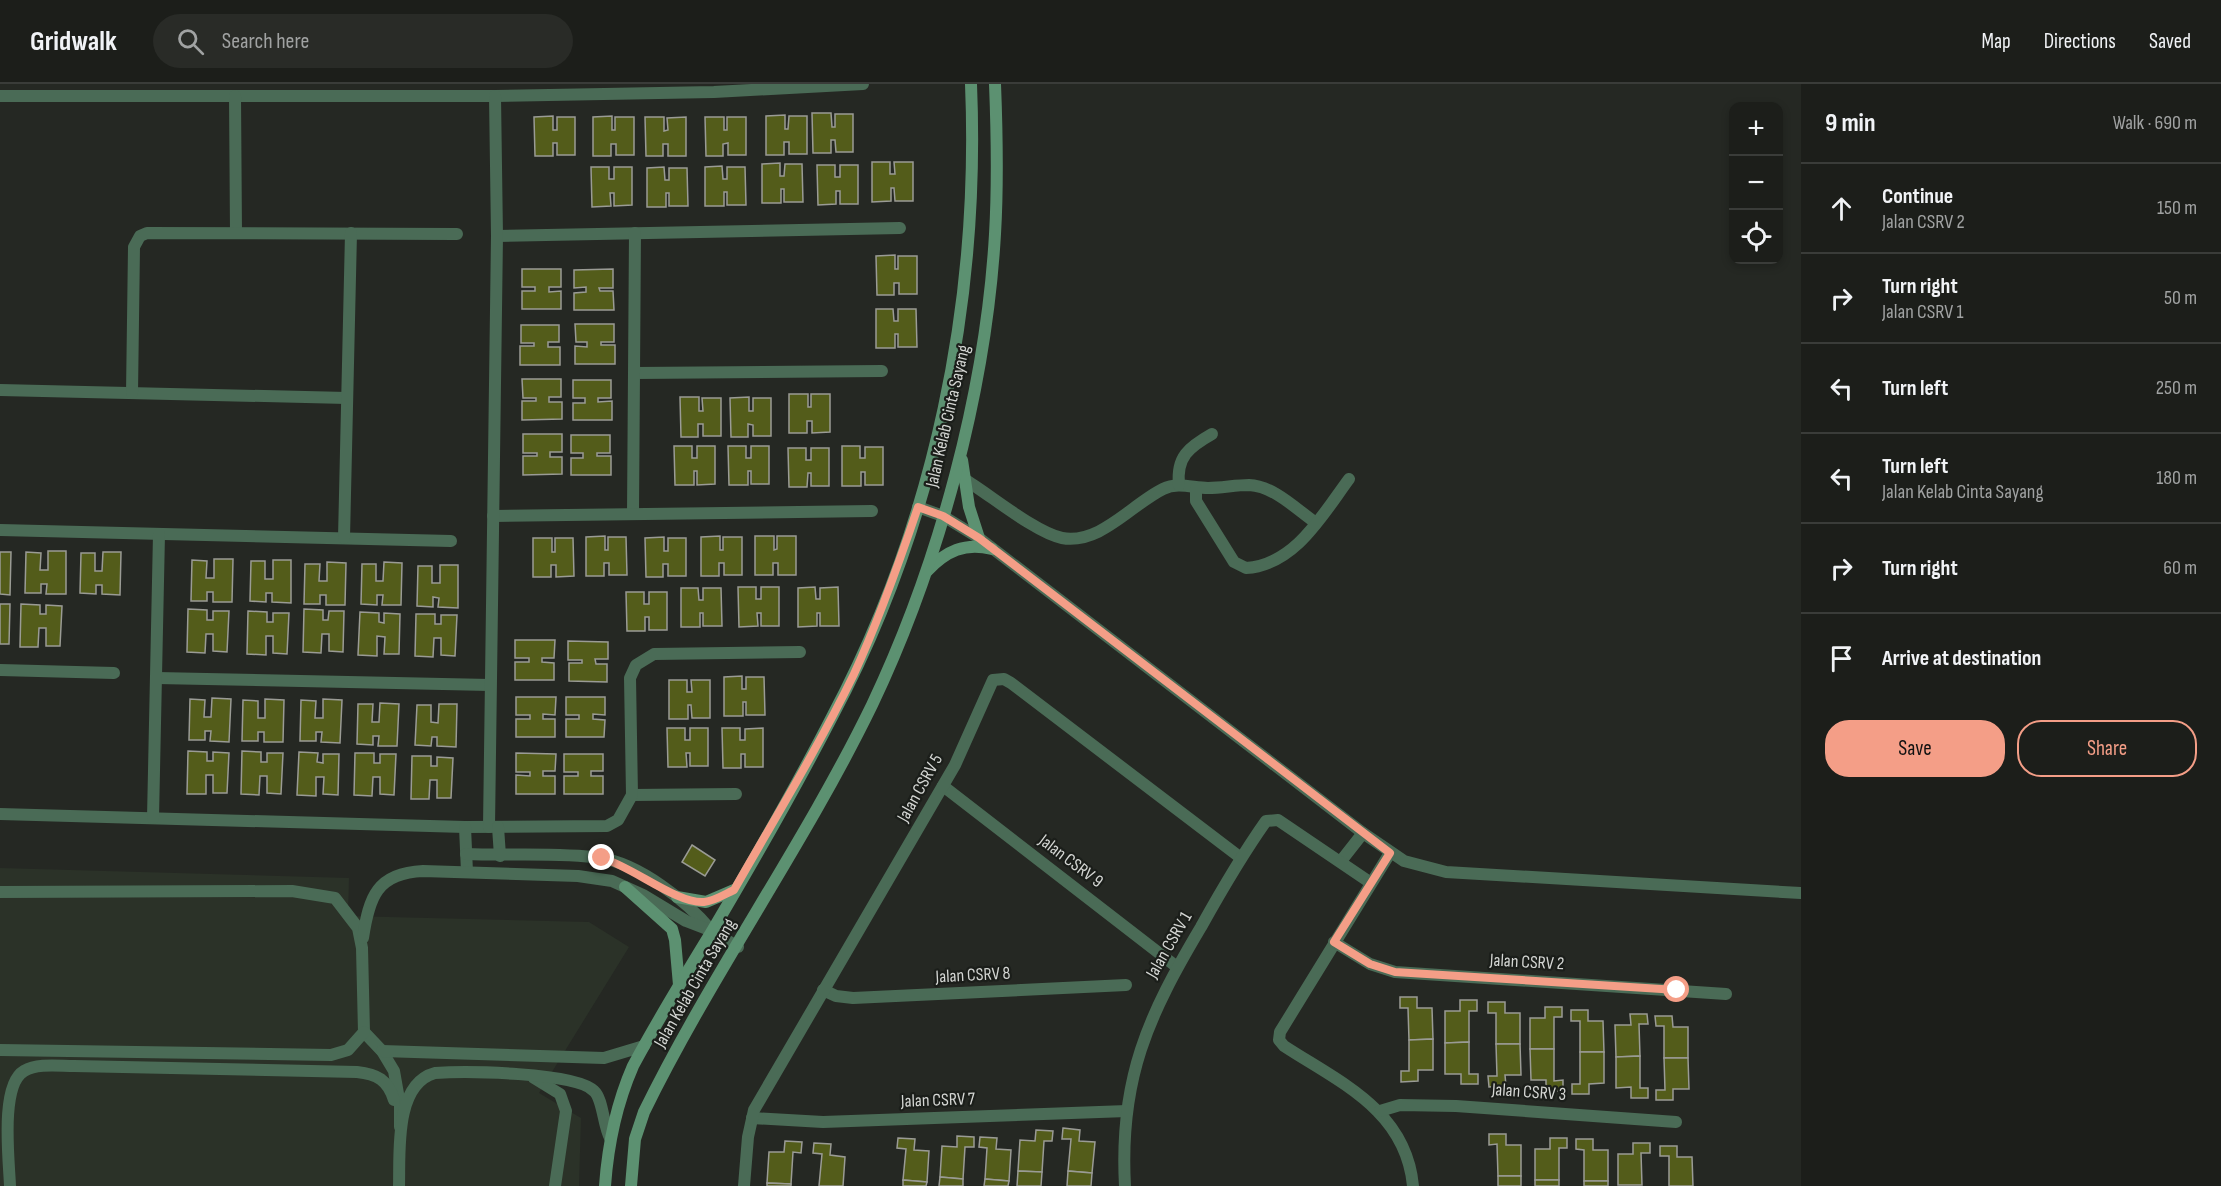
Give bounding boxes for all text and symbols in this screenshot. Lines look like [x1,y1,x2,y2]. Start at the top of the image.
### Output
search box [153,14,573,68]
text: Gridwalk [30,25,117,58]
icon: search [174,25,207,58]
text: Search here [222,28,309,55]
text: Map [1981,29,2011,54]
text: Directions [2044,29,2116,54]
text: Saved [2149,29,2191,54]
map controls [1729,102,1783,264]
button: + [1729,102,1783,156]
text: 9 min [1825,108,1875,139]
text: Walk · 690 m [2113,111,2197,135]
button: − [1729,156,1783,210]
text: Continue [1882,183,1953,210]
icon: ahead [1825,192,1858,225]
text: 150 m [2157,196,2197,220]
button: locate [1729,210,1783,264]
text: Jalan CSRV 2 [1882,210,1965,234]
text: Turn right [1882,273,1958,300]
icon: right [1825,282,1858,315]
text: 50 m [2164,286,2197,310]
text: Jalan CSRV 1 [1882,300,1964,324]
street label: Jalan Kelab Cinta Sayang [921,343,975,490]
icon: left [1825,372,1858,405]
text: Turn left [1882,375,1948,402]
text: 250 m [2156,376,2197,400]
text: Turn left [1882,453,1948,480]
icon: left [1825,462,1858,495]
text: 180 m [2156,466,2197,490]
text: Jalan Kelab Cinta Sayang [1882,480,2043,504]
icon: right [1825,552,1858,585]
text: Turn right [1882,555,1958,582]
text: 60 m [2163,556,2197,580]
icon: arrive [1825,642,1858,675]
text: Arrive at destination [1882,645,2041,672]
button: Save [1825,720,2005,777]
button: Share [2017,720,2197,777]
street label: Jalan CSRV 5 [892,750,947,826]
street label: Jalan CSRV 9 [1034,829,1107,892]
route end [588,844,614,870]
street label: Jalan CSRV 1 [1141,907,1197,983]
street label: Jalan Kelab Cinta Sayang [649,915,740,1052]
street label: Jalan CSRV 2 [1488,950,1565,974]
street label: Jalan CSRV 8 [934,963,1011,987]
route start [1663,976,1689,1002]
street label: Jalan CSRV 3 [1490,1079,1567,1105]
street label: Jalan CSRV 7 [900,1088,976,1112]

